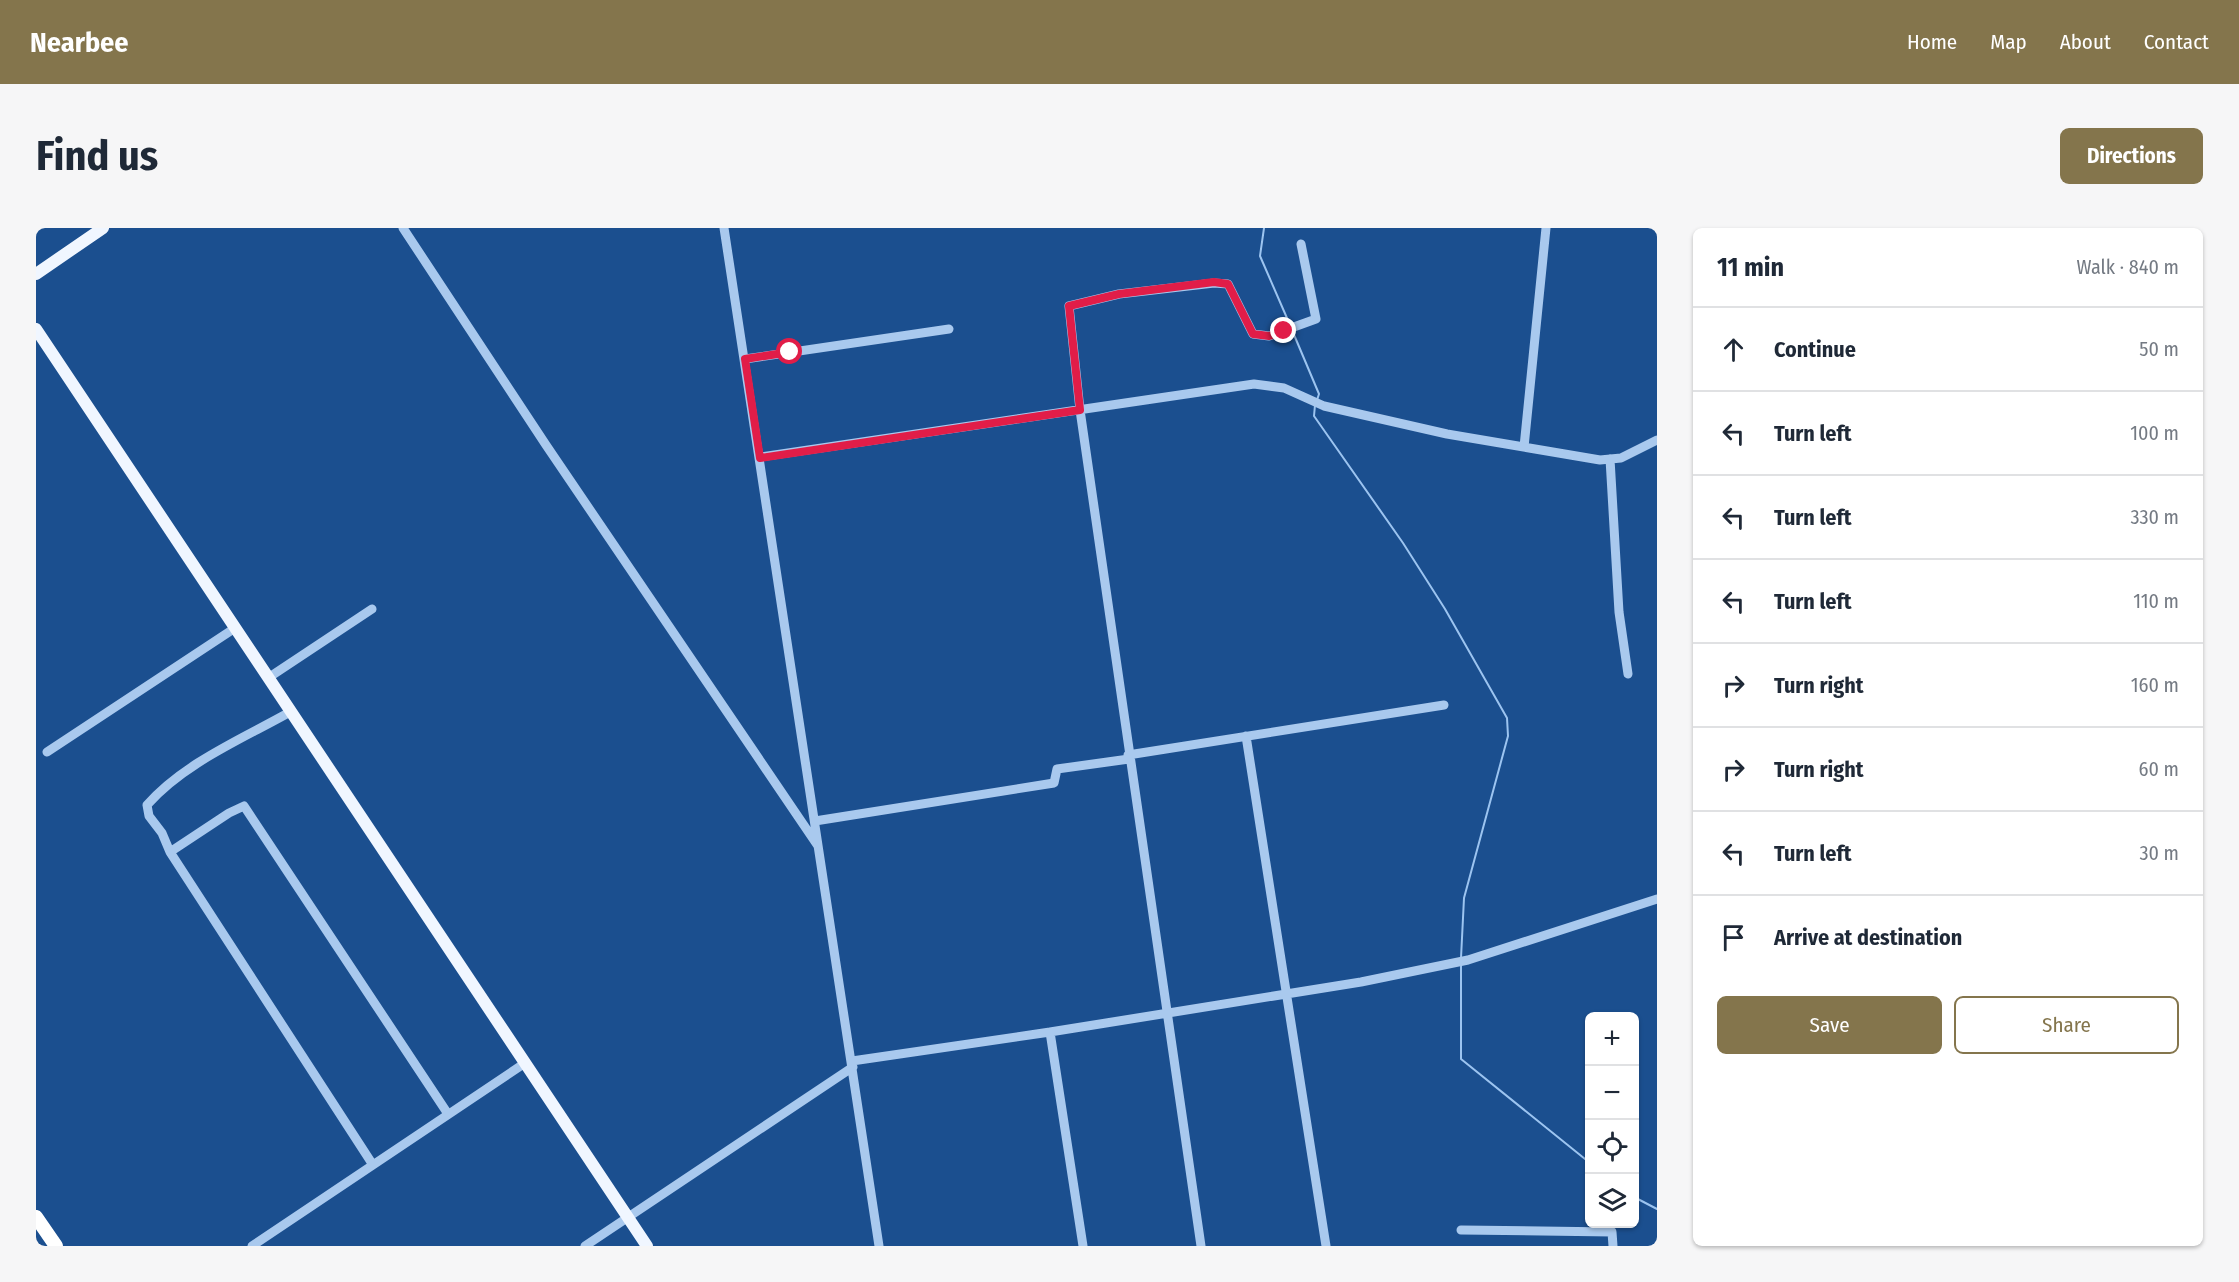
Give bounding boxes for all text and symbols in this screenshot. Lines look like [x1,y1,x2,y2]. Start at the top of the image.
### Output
text: Nearbee [30,26,129,59]
text: Home [1907,29,1957,55]
text: Map [1990,29,2027,55]
text: About [2060,29,2111,55]
text: Contact [2144,29,2209,55]
button: Directions [2060,128,2203,184]
text: Find us [36,131,158,181]
text: 11 min [1717,252,1784,283]
text: Walk · 840 m [2077,255,2179,279]
route end [1270,317,1296,343]
icon: ahead [1717,333,1750,366]
text: Continue [1774,336,1856,363]
text: 50 m [2139,337,2179,361]
route start [776,338,802,364]
icon: left [1717,417,1750,450]
text: Turn left [1774,420,1852,447]
text: 100 m [2130,421,2179,445]
icon: left [1717,501,1750,534]
text: Turn left [1774,504,1852,531]
text: 330 m [2130,505,2179,529]
icon: left [1717,585,1750,618]
text: Turn left [1774,588,1852,615]
text: 110 m [2133,589,2179,613]
icon: right [1717,669,1750,702]
text: Turn right [1774,672,1863,699]
text: 160 m [2131,673,2179,697]
icon: right [1717,753,1750,786]
text: Turn right [1774,756,1863,783]
text: 60 m [2139,757,2179,781]
icon: left [1717,837,1750,870]
text: Turn left [1774,840,1852,867]
text: 30 m [2139,841,2179,865]
icon: arrive [1717,921,1750,954]
text: Arrive at destination [1774,924,1962,951]
button: Save [1717,996,1942,1054]
button: Share [1954,996,2179,1054]
map controls [1585,1012,1639,1228]
button: + [1585,1012,1639,1066]
button: − [1585,1066,1639,1120]
button: locate [1585,1120,1639,1174]
button: layers [1585,1174,1639,1228]

